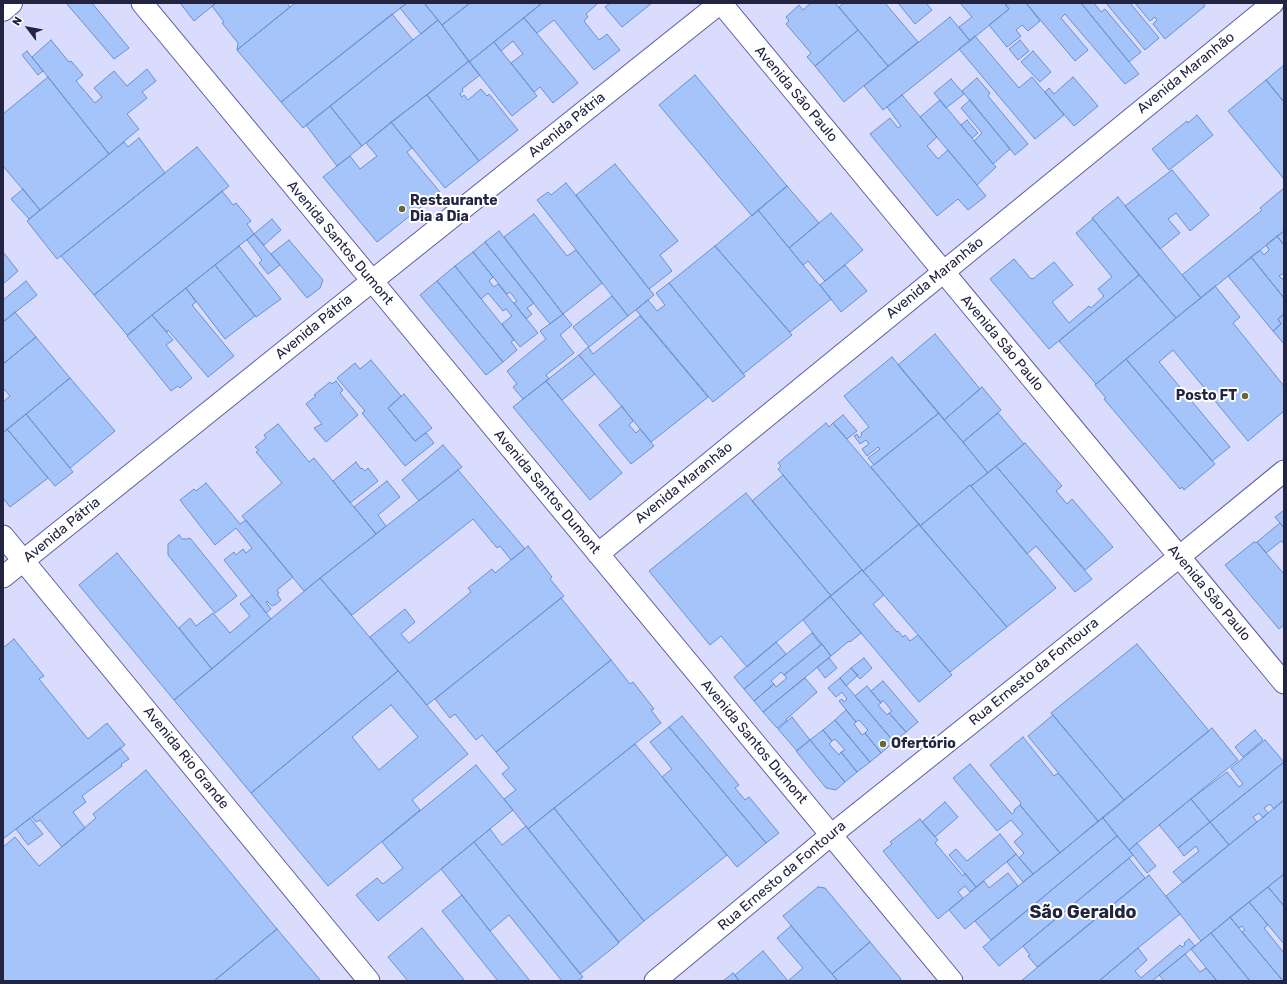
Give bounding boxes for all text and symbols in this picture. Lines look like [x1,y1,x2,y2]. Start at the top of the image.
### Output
north arrow [8,8,48,48]
text: N [10,15,25,28]
street label: Avenida Maranhão [1134,29,1238,117]
street label: Avenida São Paulo [751,43,841,145]
street label: Avenida Pátria [525,89,609,161]
street label: Avenida Santos Dumont [283,177,397,309]
place label: Restaurante Dia a Dia [410,193,498,226]
marker: Restaurante Dia a Dia [397,204,407,214]
street label: Avenida Maranhão [883,234,987,322]
street label: Avenida Pátria [272,291,356,363]
street label: Avenida São Paulo [957,292,1047,394]
place label: Posto FT [1176,388,1237,404]
marker: Posto FT [1240,391,1250,401]
street label: Avenida Santos Dumont [490,426,604,558]
street label: Avenida Maranhão [632,439,736,527]
street label: Avenida Pátria [20,494,104,566]
street label: Avenida São Paulo [1164,542,1254,644]
street label: Rua Ernesto da Fontoura [966,615,1102,729]
street label: Avenida Santos Dumont [697,676,811,808]
street label: Avenida Rio Grande [140,703,232,813]
place label: Ofertório [891,736,956,752]
marker: Ofertório [878,739,888,749]
street label: Rua Ernesto da Fontoura [715,818,849,934]
district label: São Geraldo [1029,902,1137,924]

